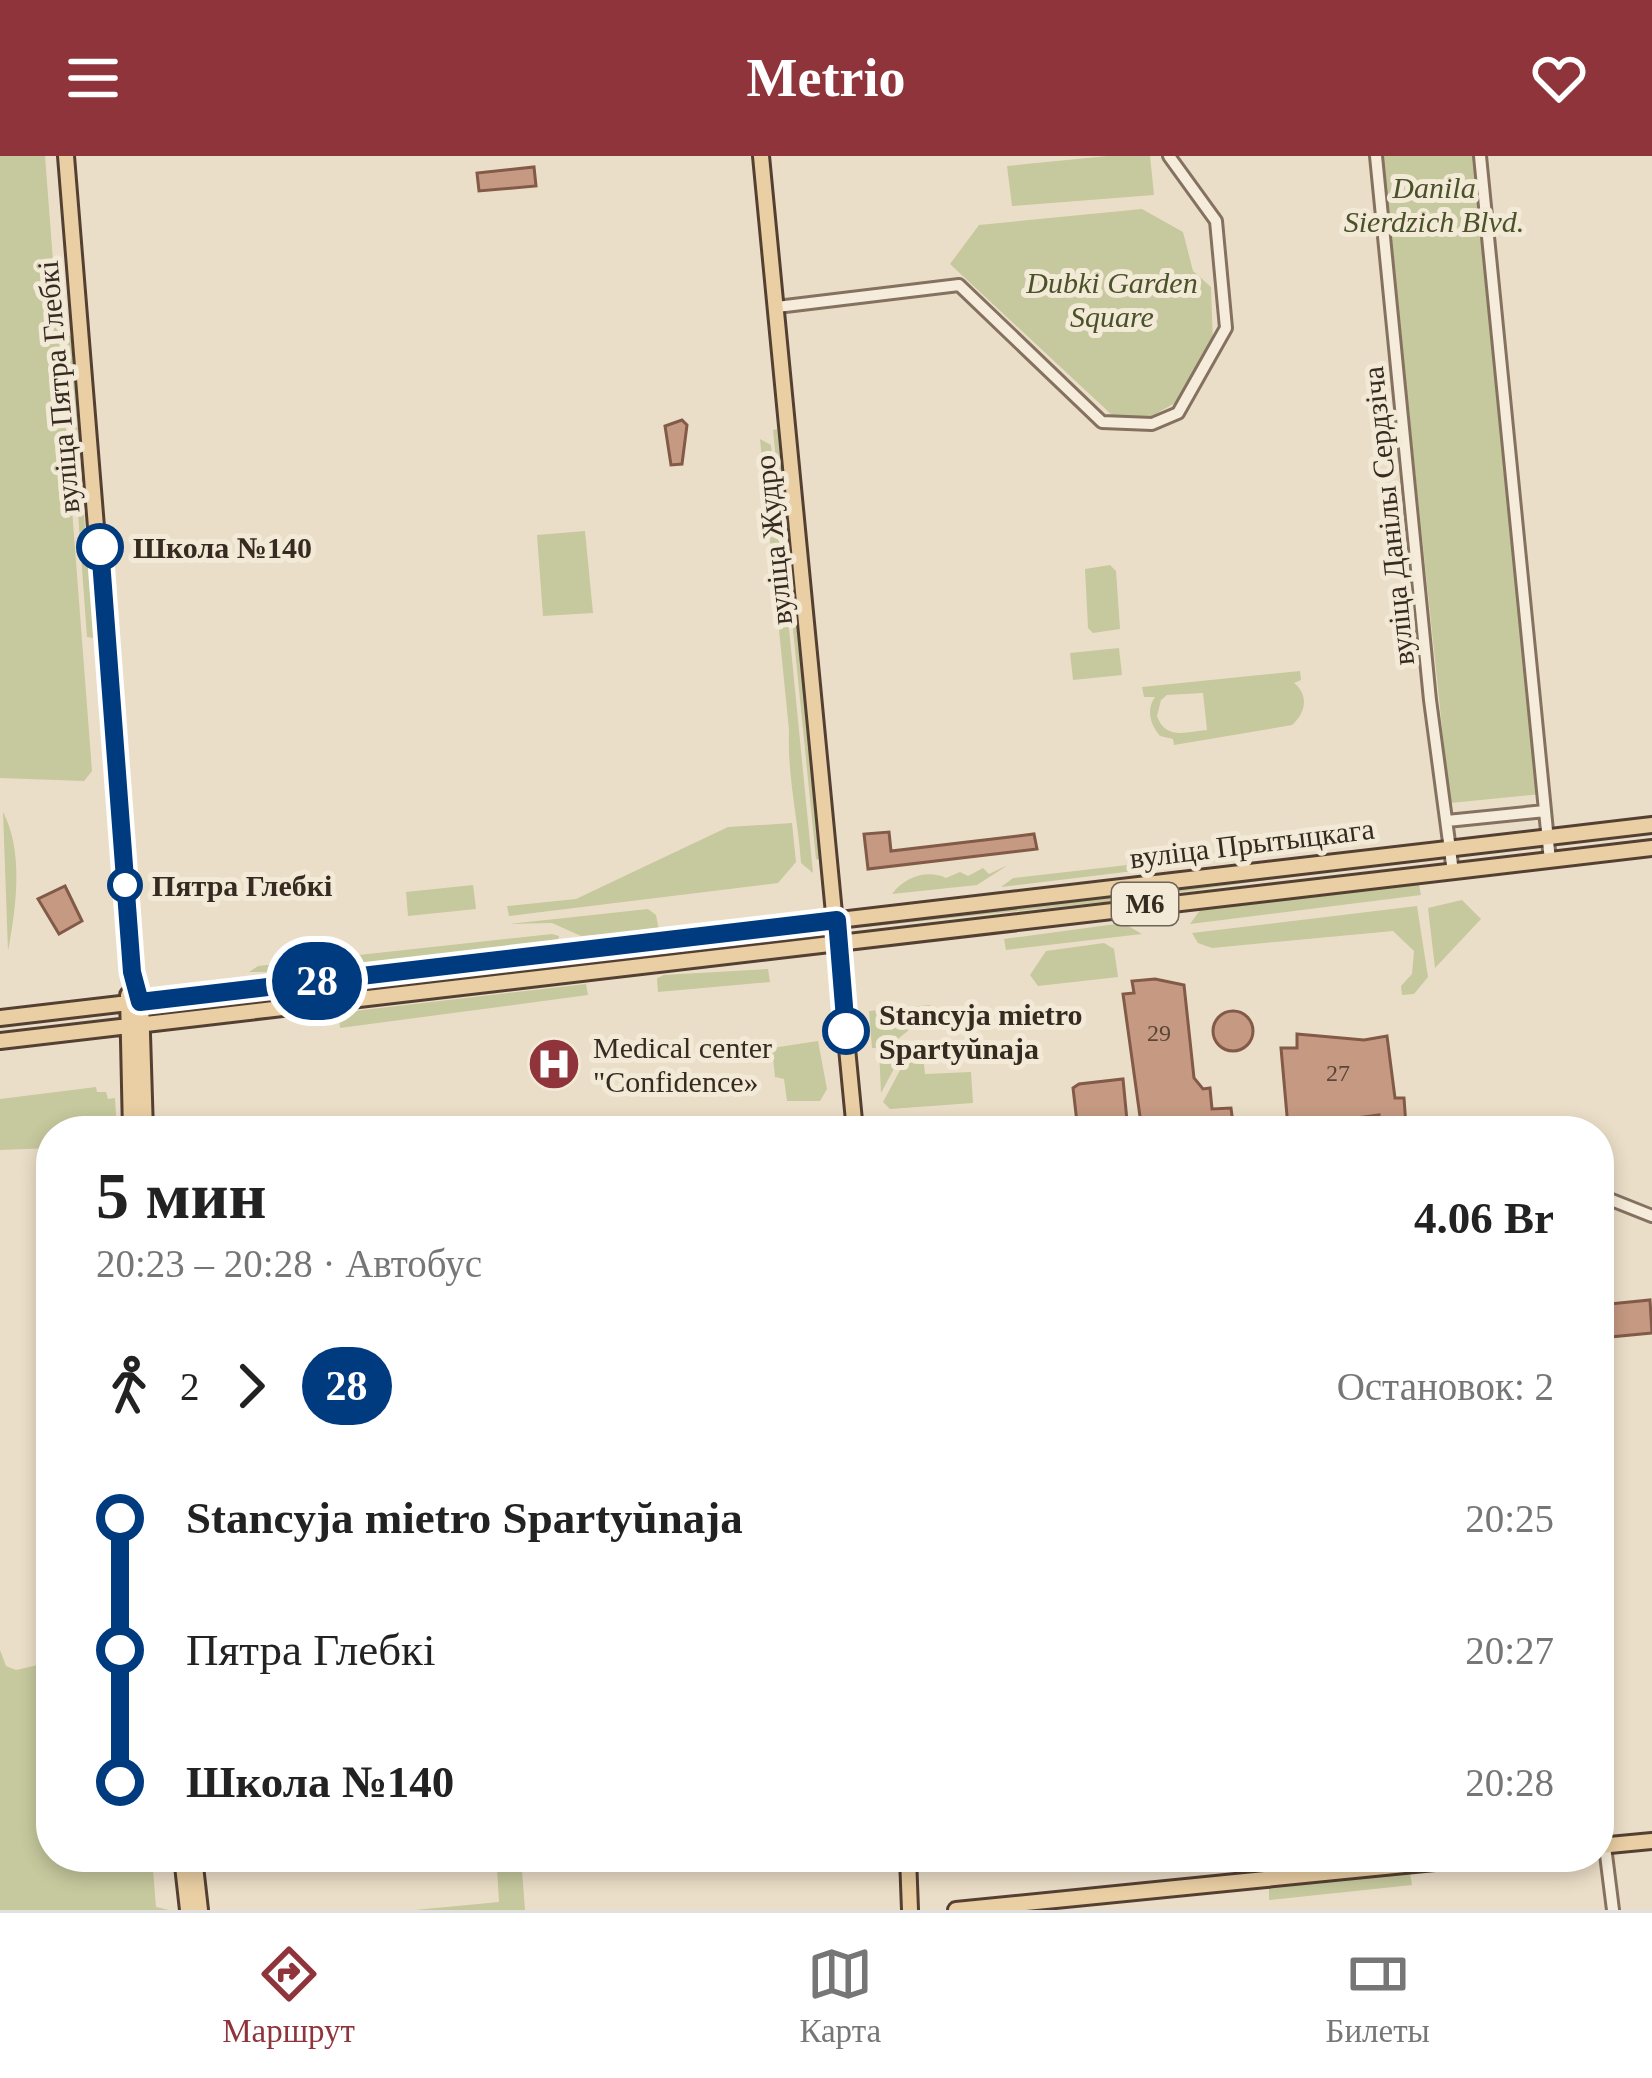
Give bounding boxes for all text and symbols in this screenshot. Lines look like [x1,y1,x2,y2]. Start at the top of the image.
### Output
icon: menu [60,45,126,111]
icon: heart [1526,45,1592,111]
text: Metrio [747,48,905,108]
park label: Danila Sierdzich Blvd. [1344,171,1524,238]
street label: вуліца Пятра Глебкі [31,259,85,515]
park label: Dubki Garden Square [1025,266,1198,333]
street label: вуліца Данілы Сердзіча [1356,365,1420,667]
street label: вуліца Жудро [748,453,798,627]
marker: Школа №140 [78,525,122,569]
place label: Школа №140 [133,531,312,564]
street label: вуліца Прытыцкага [1128,812,1376,874]
marker: Пятра Глебкі [109,869,141,901]
place label: Пятра Глебкі [152,869,332,902]
road number: М6 [1112,883,1178,925]
line badge: 28 [263,942,371,1020]
text: 28 [296,958,338,1004]
place label: Stancyja mietro Spartyŭnaja [879,998,1083,1065]
marker: Stancyja mietro Spartyŭnaja [824,1009,868,1053]
house number: 29 [1147,1020,1171,1046]
place label: Medical center "Confidence» [593,1031,772,1098]
hospital icon: Medical center "Confidence» [526,1036,582,1092]
house number: 27 [1326,1060,1350,1086]
text: 5 мин [96,1159,267,1232]
text: 4.06 Br [1414,1193,1554,1243]
text: 20:23 – 20:28 · Автобус [96,1242,482,1285]
icon: walk [96,1353,162,1419]
icon: forward [218,1353,284,1419]
text: 28 [326,1363,368,1409]
text: 2 [180,1365,200,1408]
text: Остановок: 2 [1337,1365,1554,1408]
text: Stancyja mietro Spartyŭnaja [186,1493,743,1543]
text: 20:25 [1465,1497,1554,1540]
text: Пятра Глебкі [186,1625,435,1675]
text: 20:27 [1465,1629,1554,1672]
text: Школа №140 [186,1757,454,1807]
text: 20:28 [1465,1761,1554,1804]
tab: Маршрут [222,1941,355,2050]
tab: Карта [799,1941,881,2050]
tab: Билеты [1325,1941,1430,2050]

